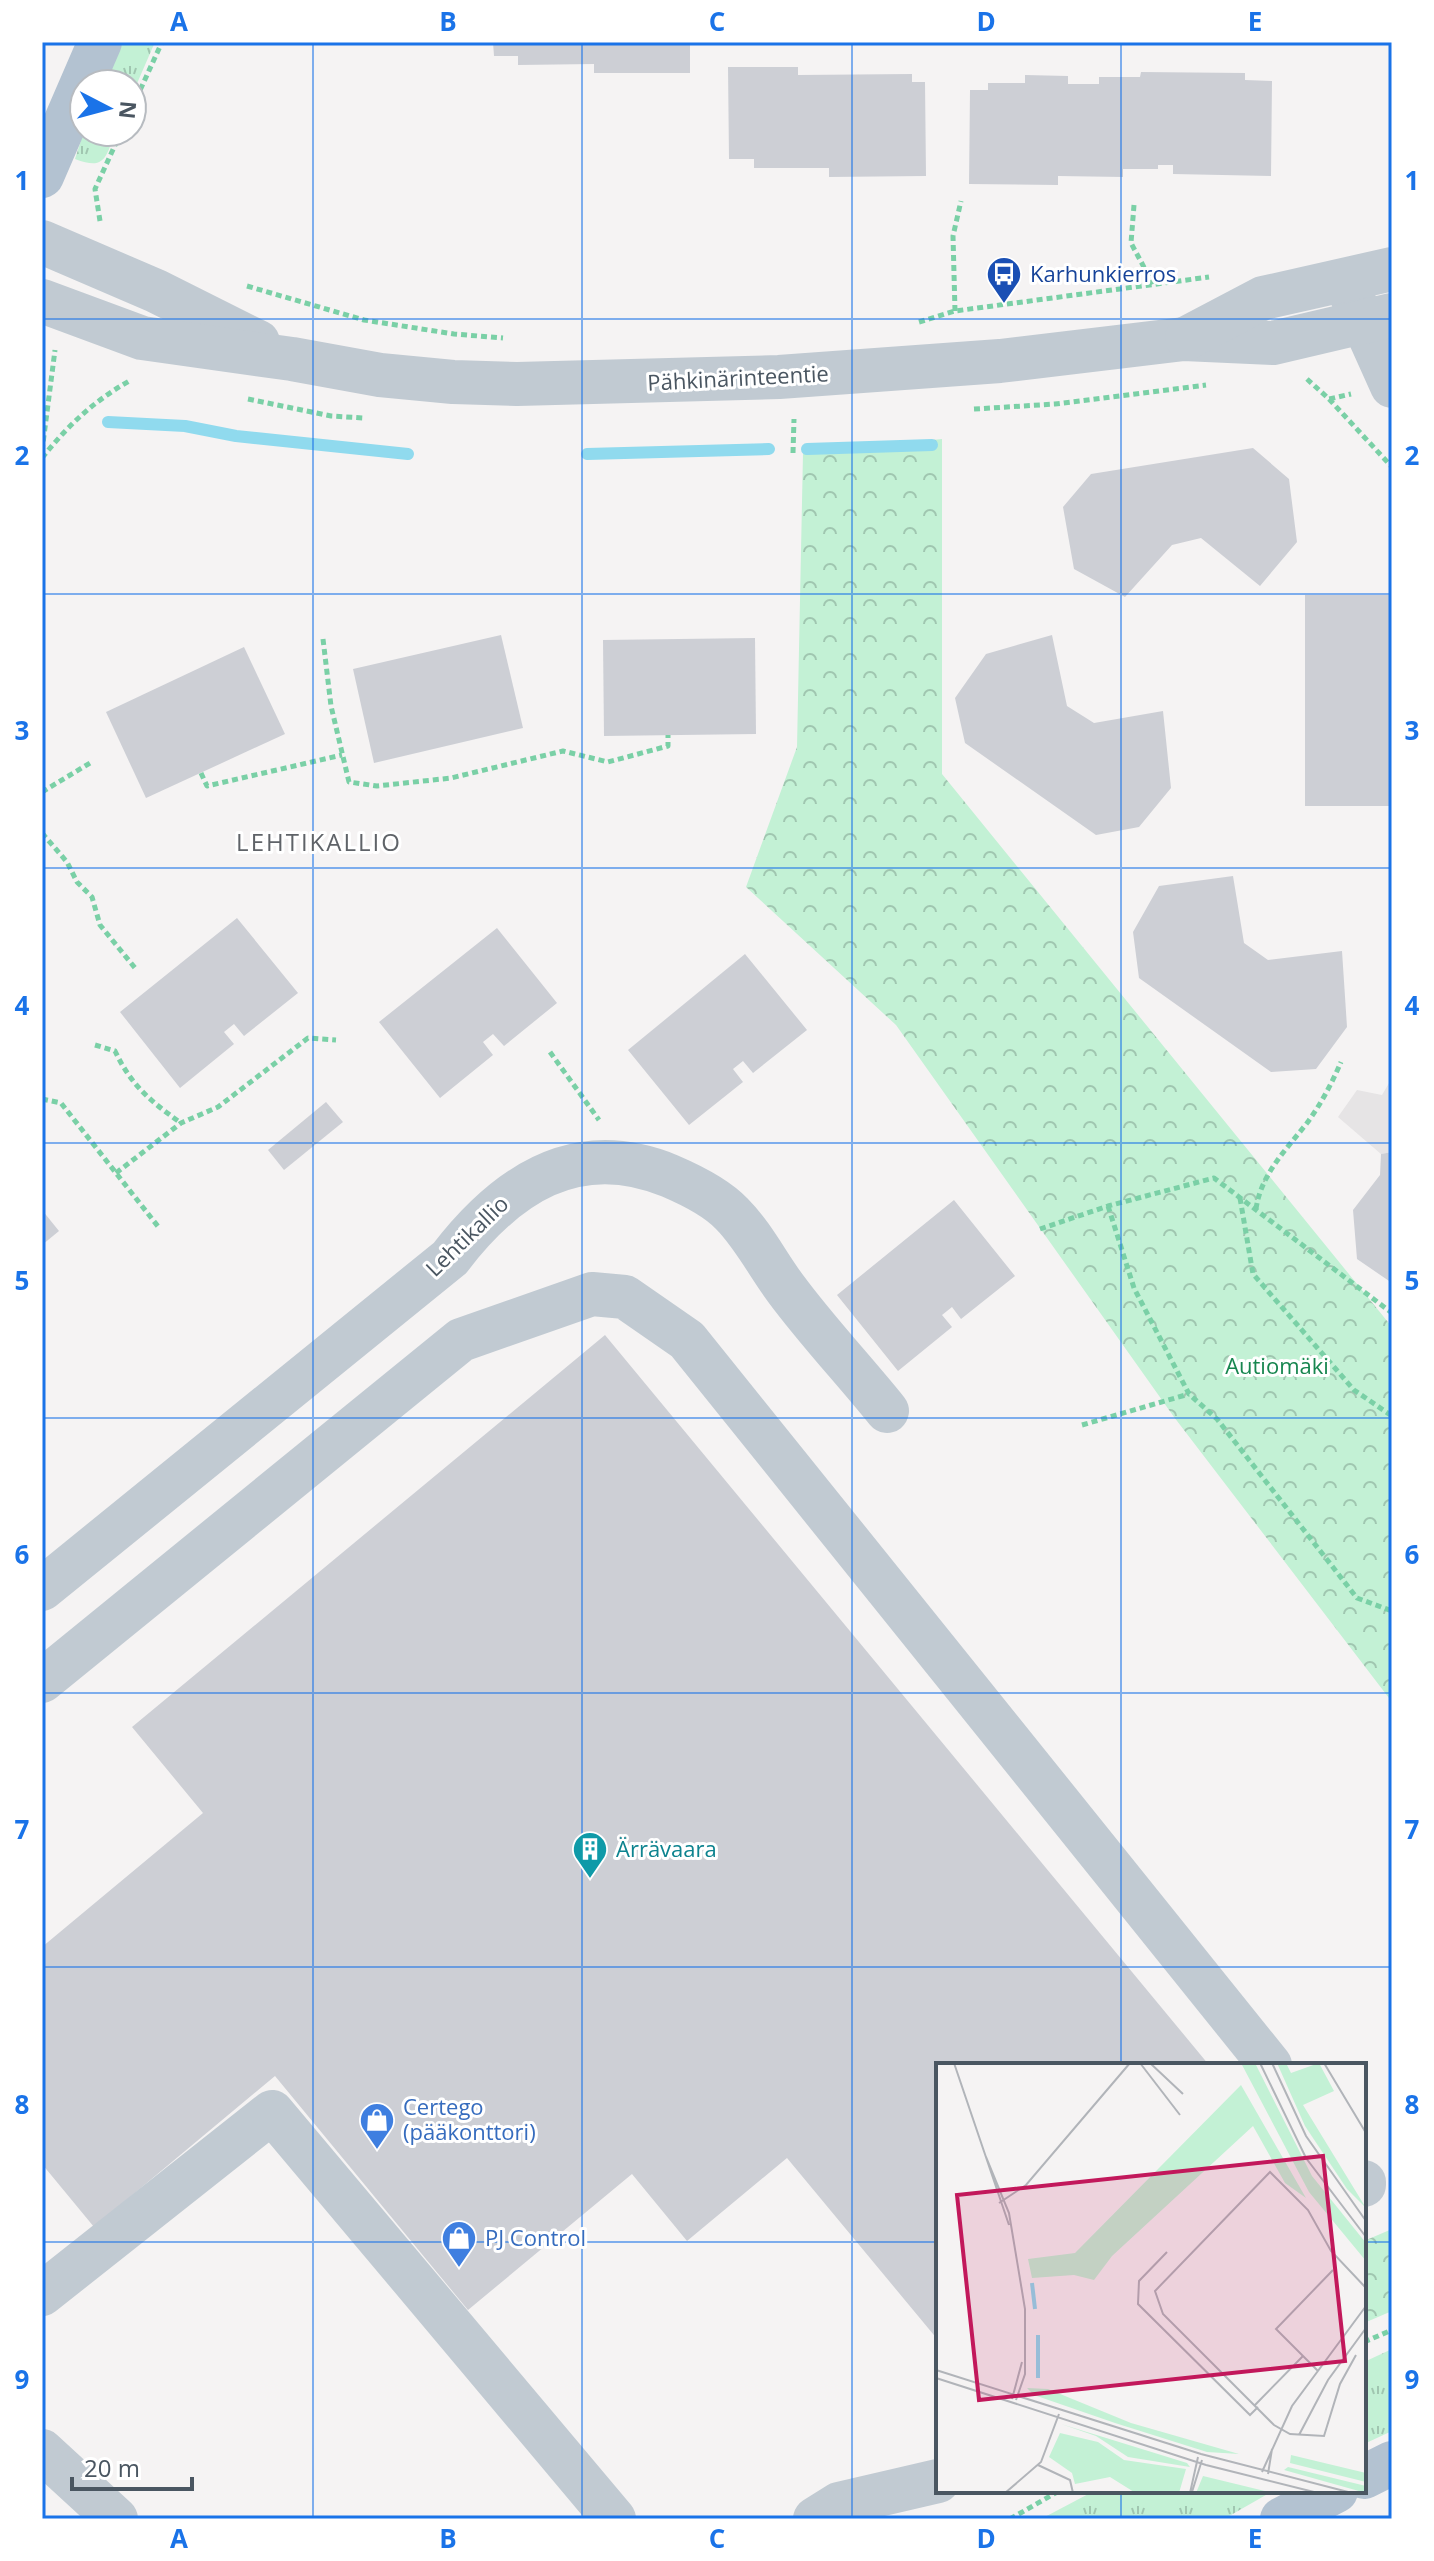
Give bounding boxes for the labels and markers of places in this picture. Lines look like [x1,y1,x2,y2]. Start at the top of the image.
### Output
bus stop icon: Karhunkierros [985,255,1023,305]
place label: Karhunkierros [1030,258,1176,288]
building icon: Ärrävaara [571,1830,609,1880]
place label: Ärrävaara [616,1833,717,1863]
place label: Certego (pääkonttori) [403,2091,536,2146]
shop icon: Certego (pääkonttori) [358,2101,396,2151]
shop icon: PJ Control [440,2219,478,2269]
place label: PJ Control [485,2222,586,2252]

